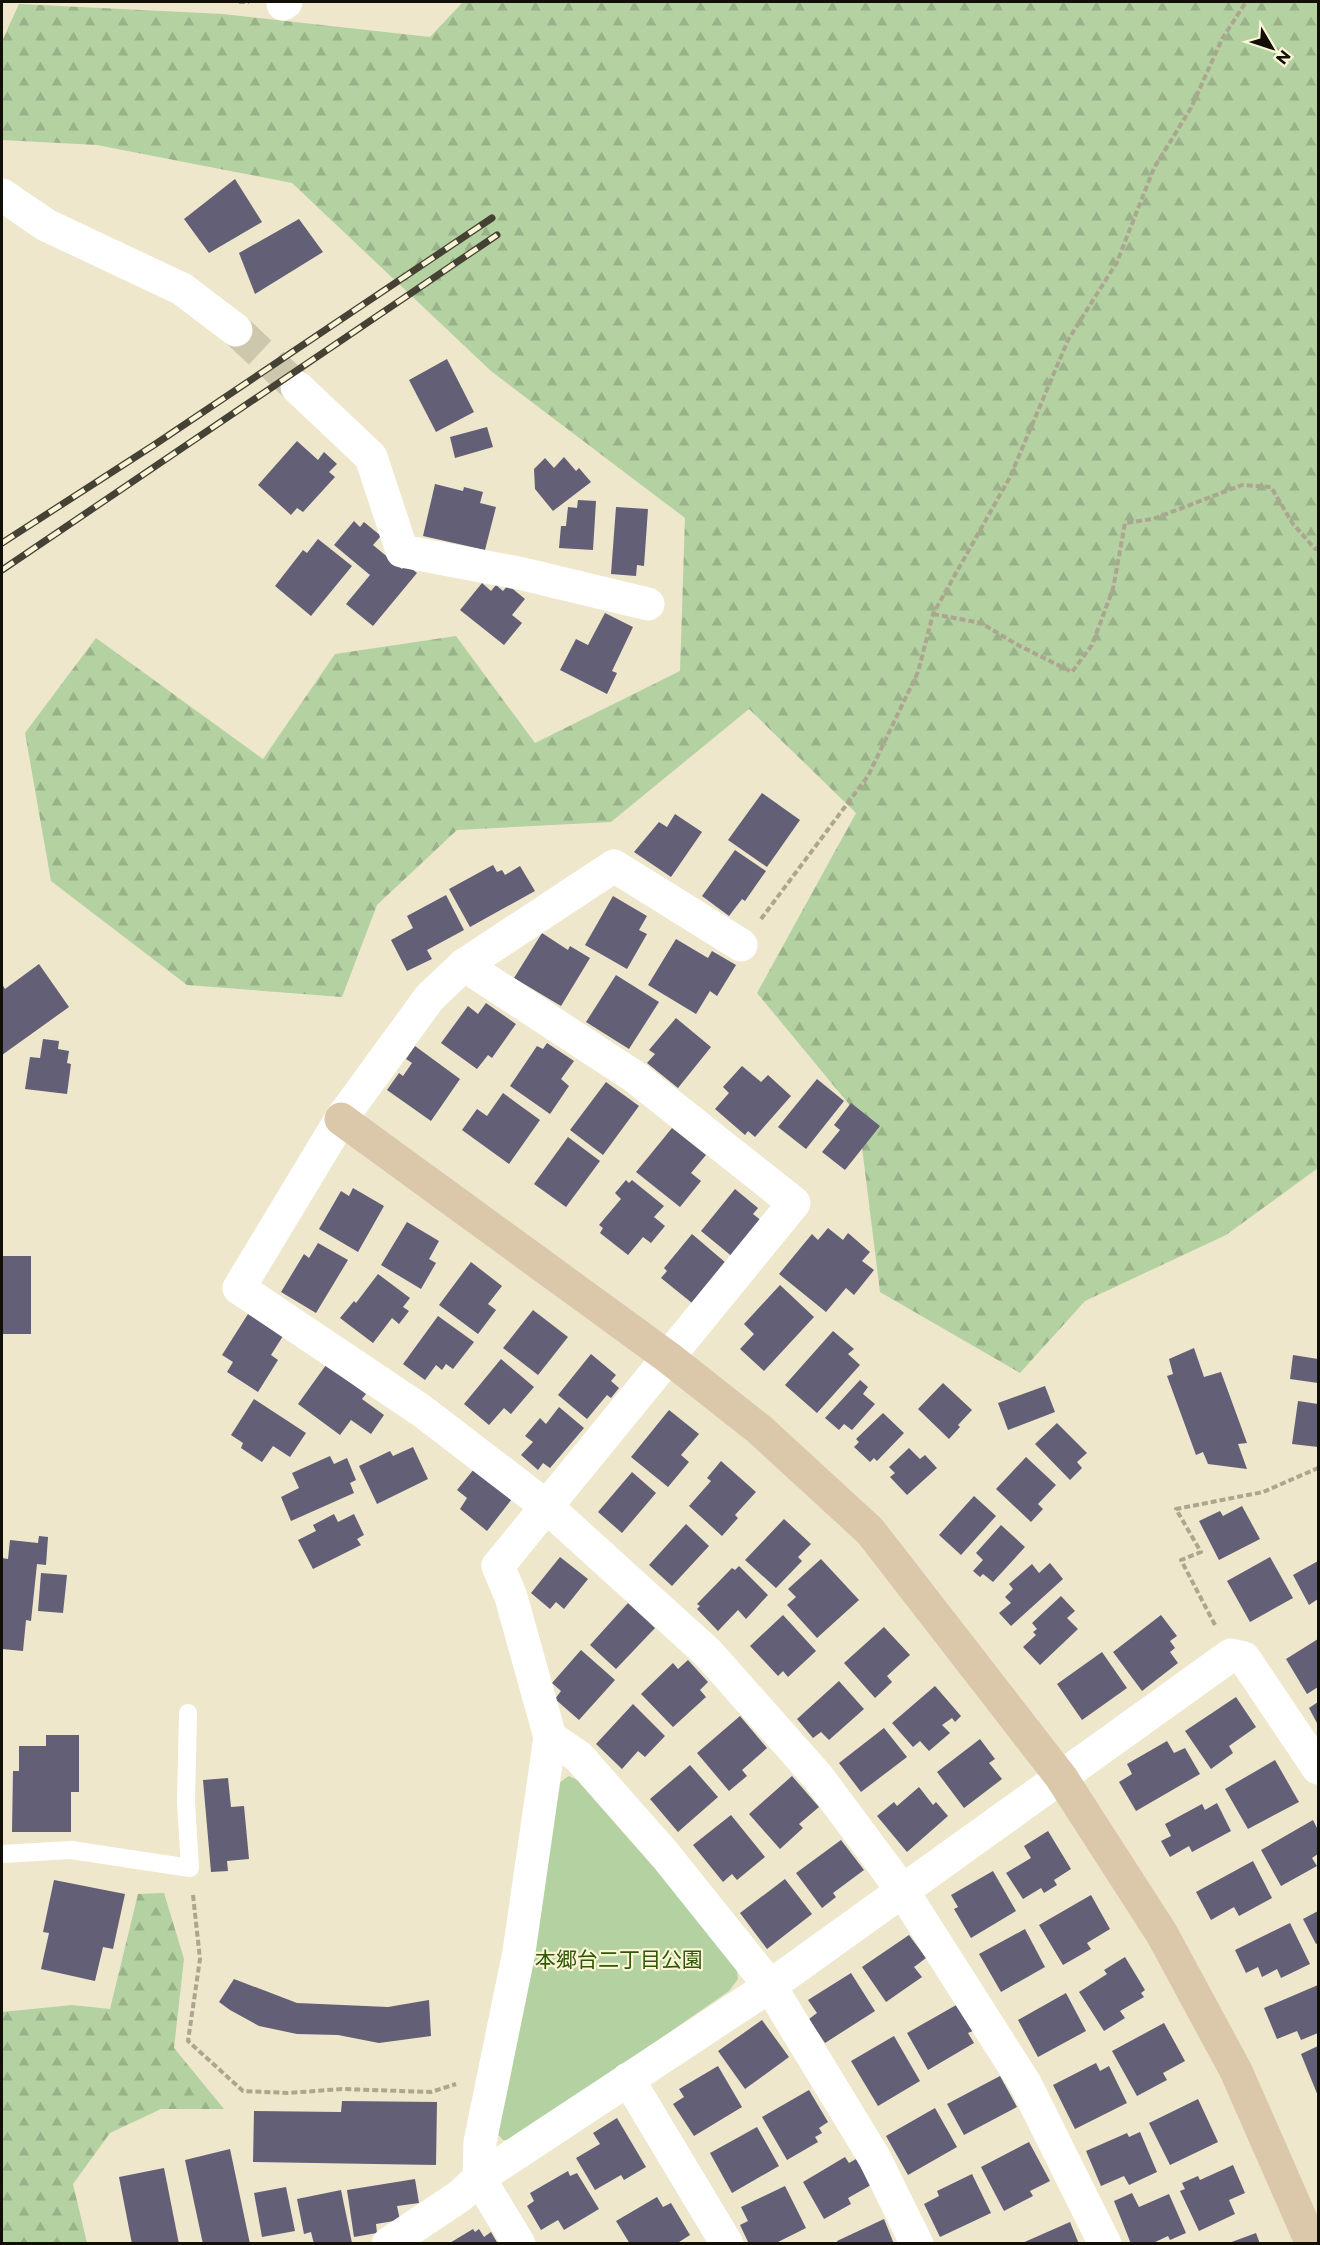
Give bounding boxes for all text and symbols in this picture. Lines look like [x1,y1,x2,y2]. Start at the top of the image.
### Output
north arrow [1242,18,1302,78]
text: N [1272,46,1295,68]
park label: 本郷台二丁目公園 [535,1947,703,1972]

